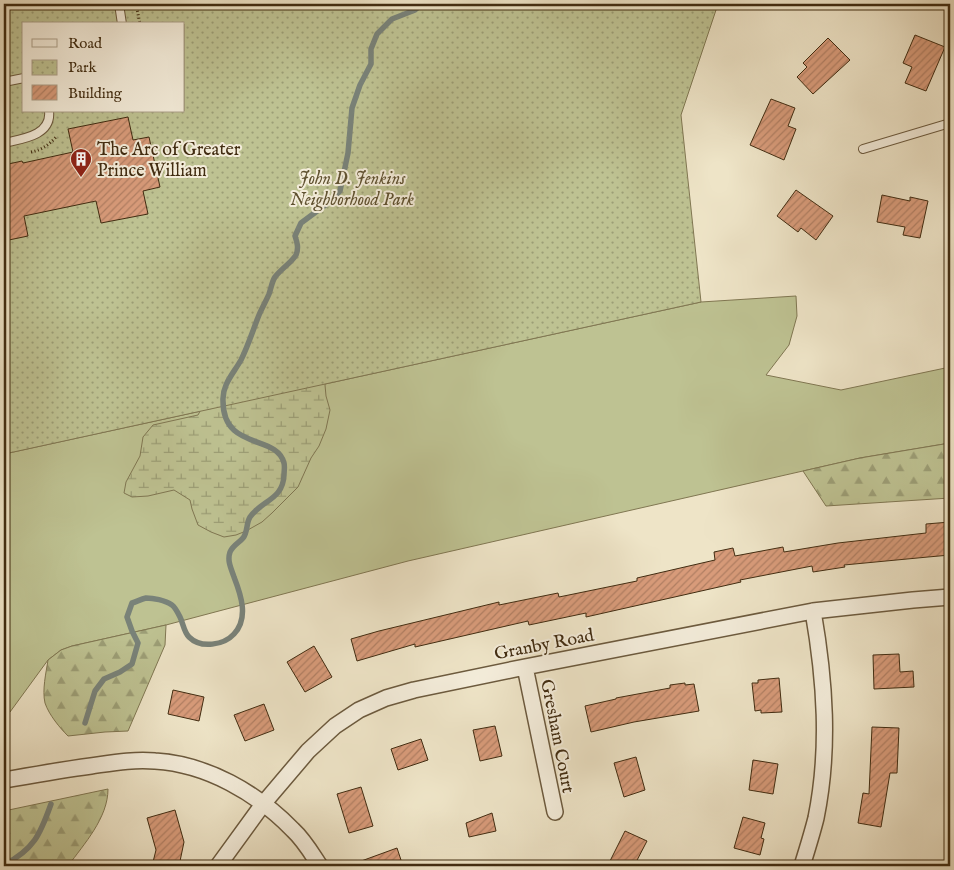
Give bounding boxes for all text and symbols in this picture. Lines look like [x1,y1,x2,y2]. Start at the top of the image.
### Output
legend [22,22,185,112]
text: Road [68,34,103,53]
text: Park [68,58,98,77]
text: Building [68,84,123,103]
place label: The Arc of Greater Prince William [97,139,241,183]
building icon: The Arc of Greater Prince William [69,147,93,178]
park label: John D. Jenkins Neighborhood Park [290,168,414,212]
street label: Granby Road [492,624,597,666]
street label: Gresham Court [534,677,579,795]

